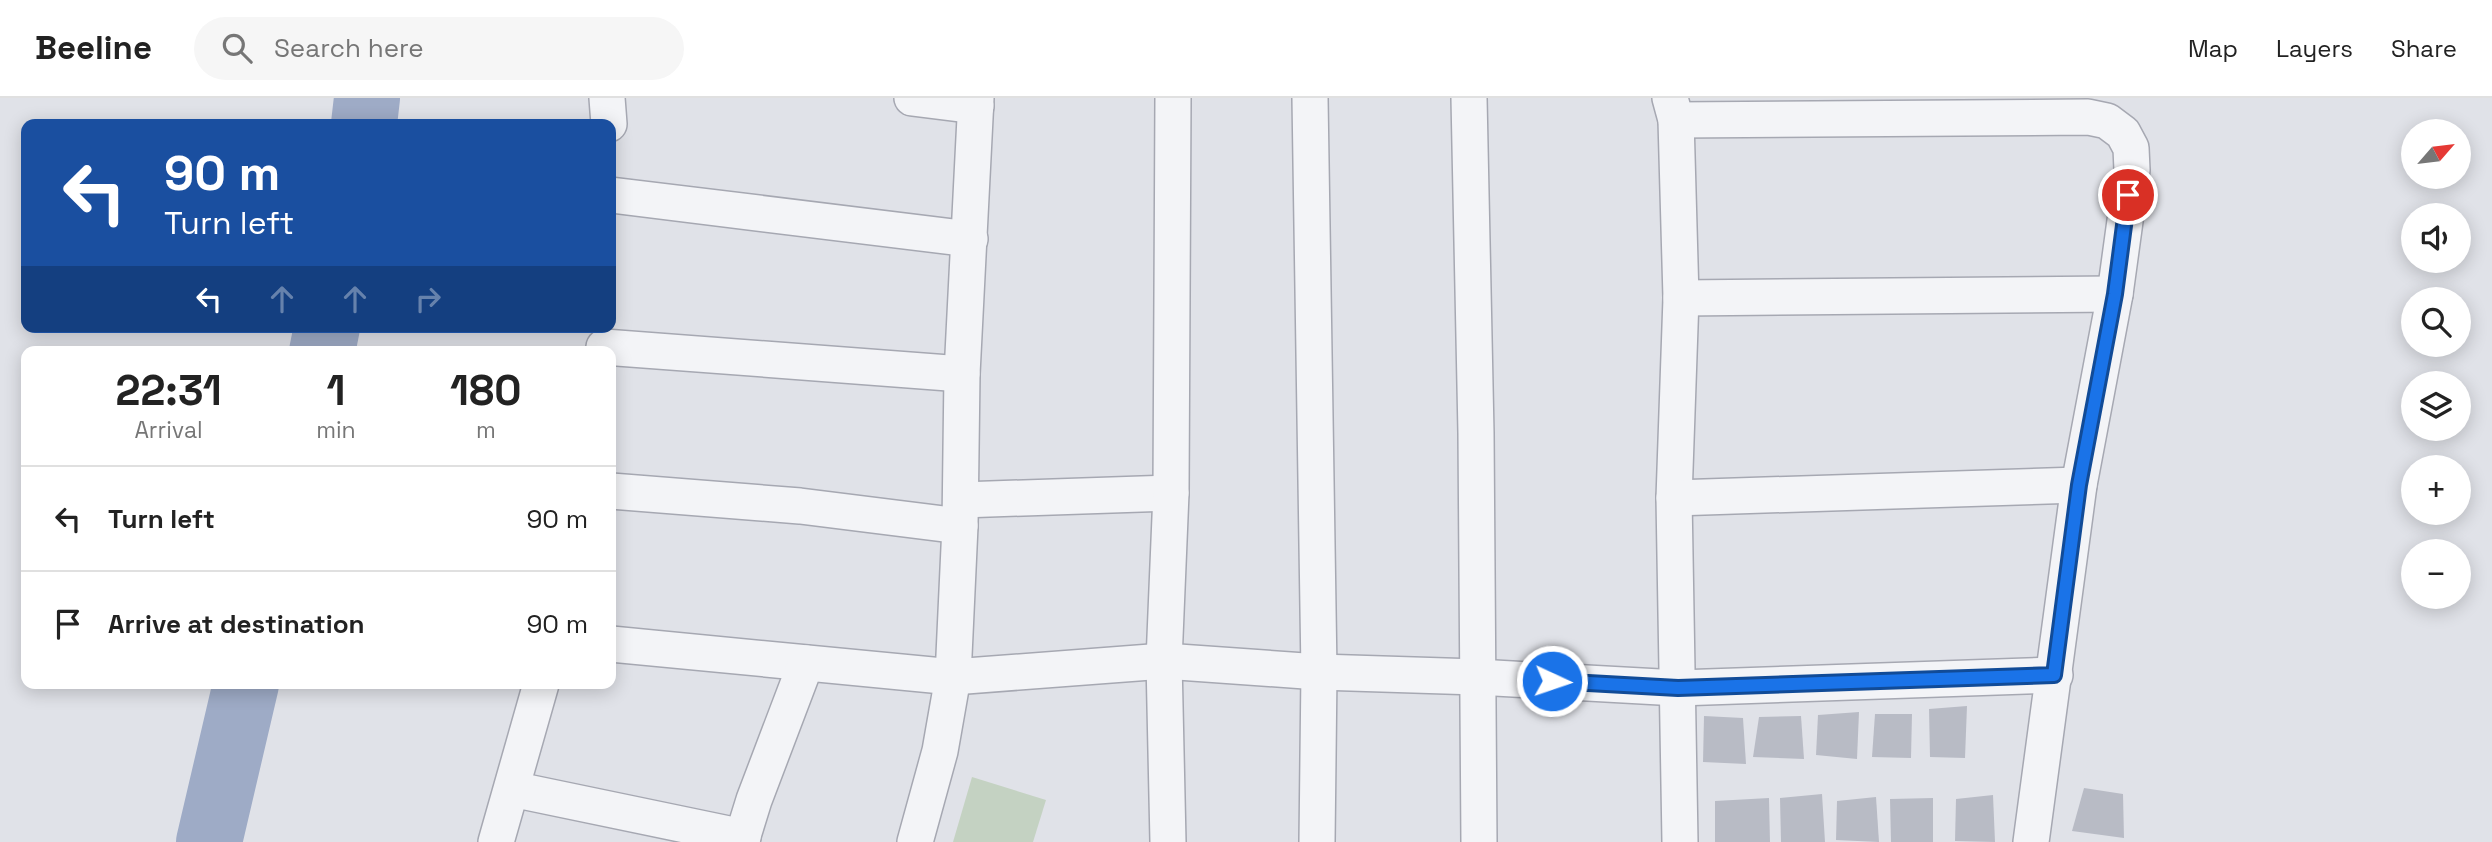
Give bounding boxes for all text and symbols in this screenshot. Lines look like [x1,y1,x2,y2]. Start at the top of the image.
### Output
search box [194,17,684,80]
text: Beeline [35,27,152,69]
icon: search [218,29,256,67]
text: Search here [274,31,424,65]
text: Map [2188,33,2238,64]
text: Layers [2276,33,2353,64]
text: Share [2391,33,2457,64]
north arrow [2401,119,2471,189]
map controls [2401,119,2471,609]
text: 90 m [164,142,280,204]
icon: left [49,147,140,238]
pin [2098,165,2158,225]
icon: arrive [2109,176,2147,214]
text: Turn left [164,203,294,243]
button: sound [2401,203,2471,273]
icon: left [190,280,228,318]
icon: ahead [263,280,301,318]
icon: ahead [336,280,374,318]
icon: right [409,280,447,318]
button: search [2401,287,2471,357]
text: 22:31 [115,364,222,417]
text: 1 [326,364,345,417]
text: 180 [450,364,522,417]
button: layers [2401,371,2471,441]
text: Arrival [134,415,203,445]
text: min [316,415,356,445]
text: m [476,415,496,445]
button: + [2401,455,2471,525]
icon: left [49,500,87,538]
text: Turn left [108,502,215,536]
text: 90 m [526,502,588,536]
button: − [2401,539,2471,609]
icon: arrive [49,605,87,643]
text: Arrive at destination [108,607,365,641]
text: 90 m [526,607,588,641]
position arrow [1515,644,1589,718]

